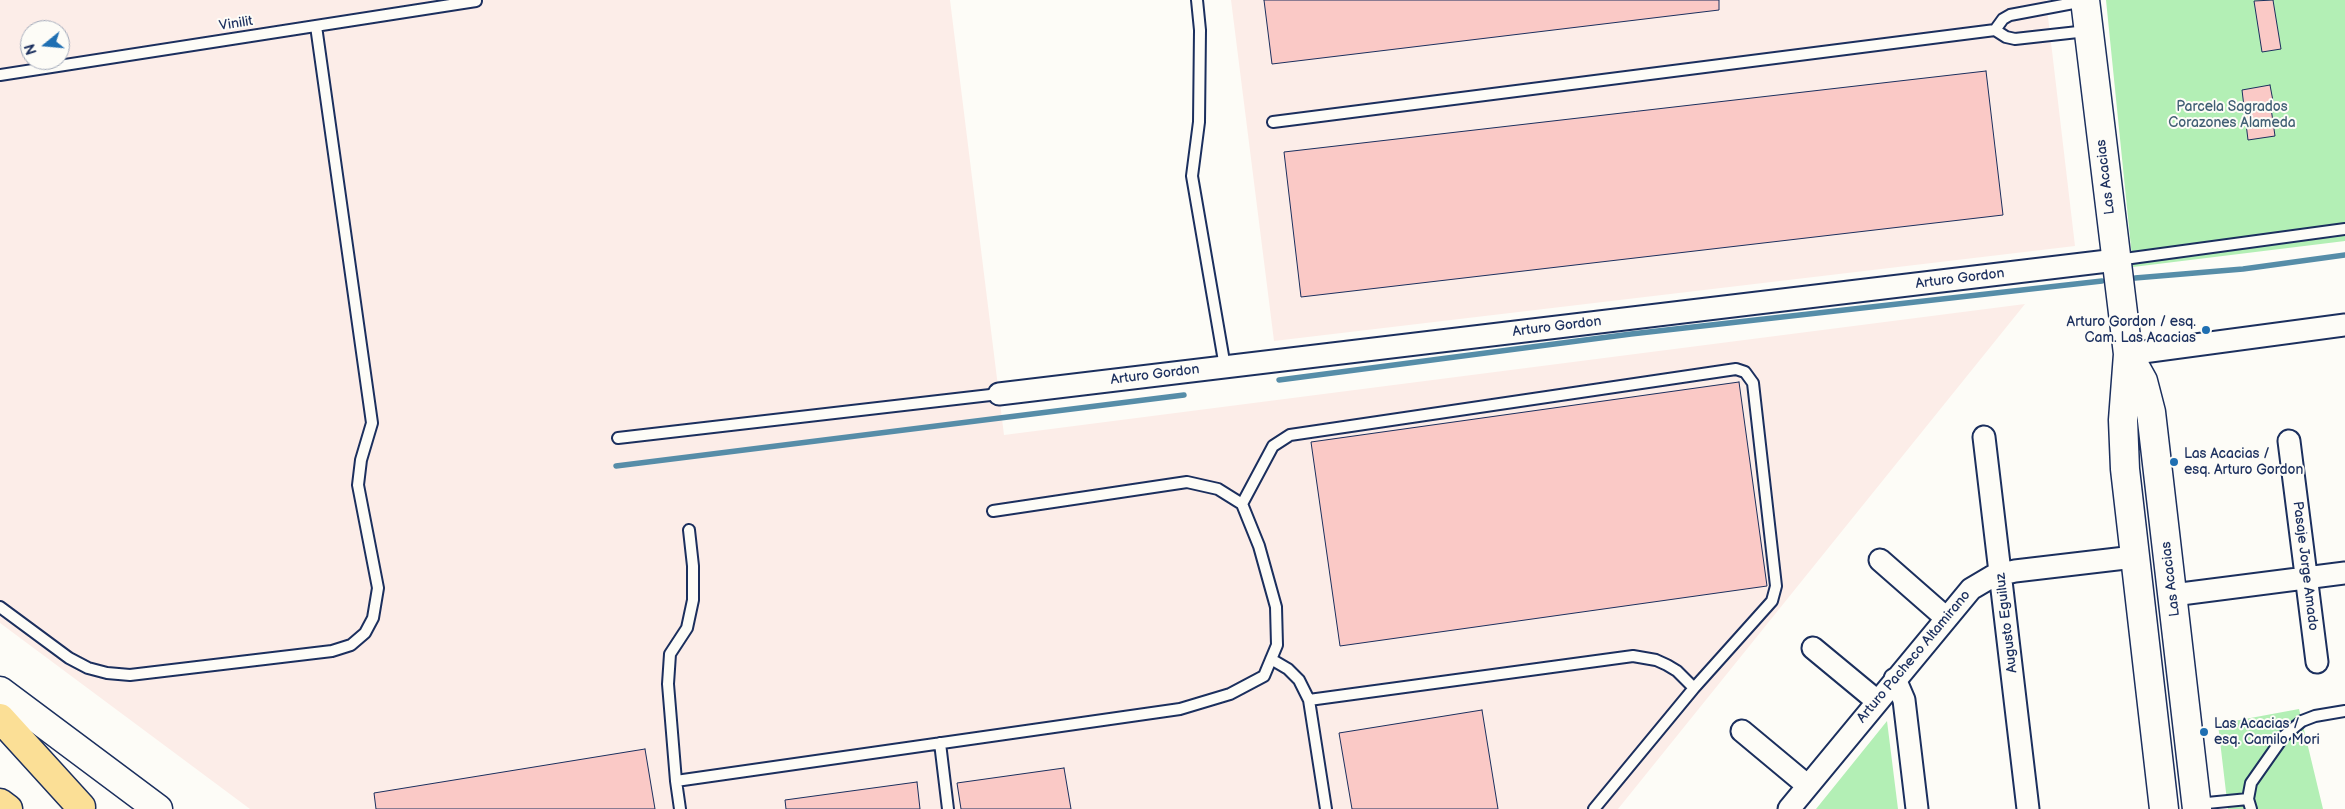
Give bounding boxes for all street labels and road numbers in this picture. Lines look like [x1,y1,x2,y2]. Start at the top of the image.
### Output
street label: Vinilit [218,13,254,35]
street label: Las Acacias [2093,139,2119,215]
street label: Arturo Gordon [1915,265,2005,293]
street label: Arturo Gordon [1512,313,1602,341]
street label: Arturo Gordon [1110,361,1200,389]
street label: Pasaje Jorge Amado [2289,500,2321,632]
street label: Las Acacias [2158,541,2184,617]
street label: Augusto Eguiluz [1993,572,2021,674]
street label: Arturo Pacheco Altamirano [1854,587,1974,727]

